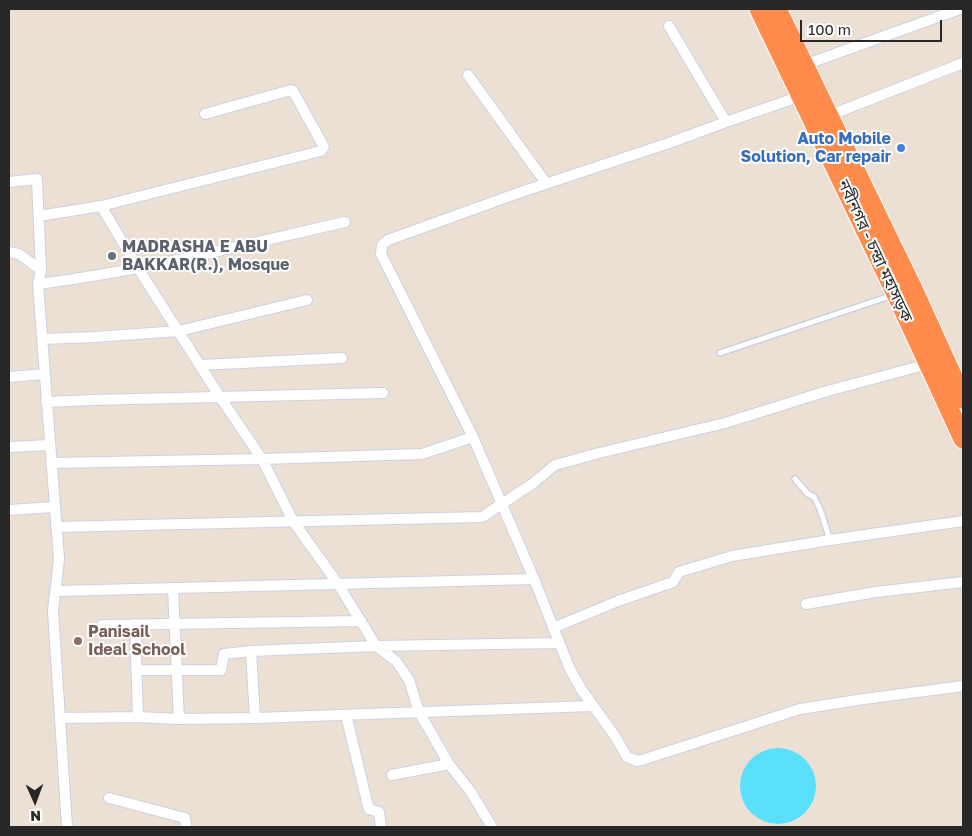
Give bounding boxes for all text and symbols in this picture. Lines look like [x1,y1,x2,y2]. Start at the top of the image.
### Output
scale bar [802,10,944,42]
text: 100 m [808,20,851,38]
place label: Auto Mobile Solution, Car repair [741,129,891,167]
marker: Auto Mobile Solution, Car repair [895,142,907,154]
street label: নবীনগর - চন্দ্রা মহাসড়ক [834,177,916,325]
place label: MADRASHA E ABU BAKKAR(R.), Mosque [122,237,289,275]
marker: MADRASHA E ABU BAKKAR(R.), Mosque [106,250,118,262]
place label: Panisail Ideal School [88,622,186,660]
marker: Panisail Ideal School [72,635,84,647]
north arrow [10,776,60,826]
text: N [30,808,41,825]

